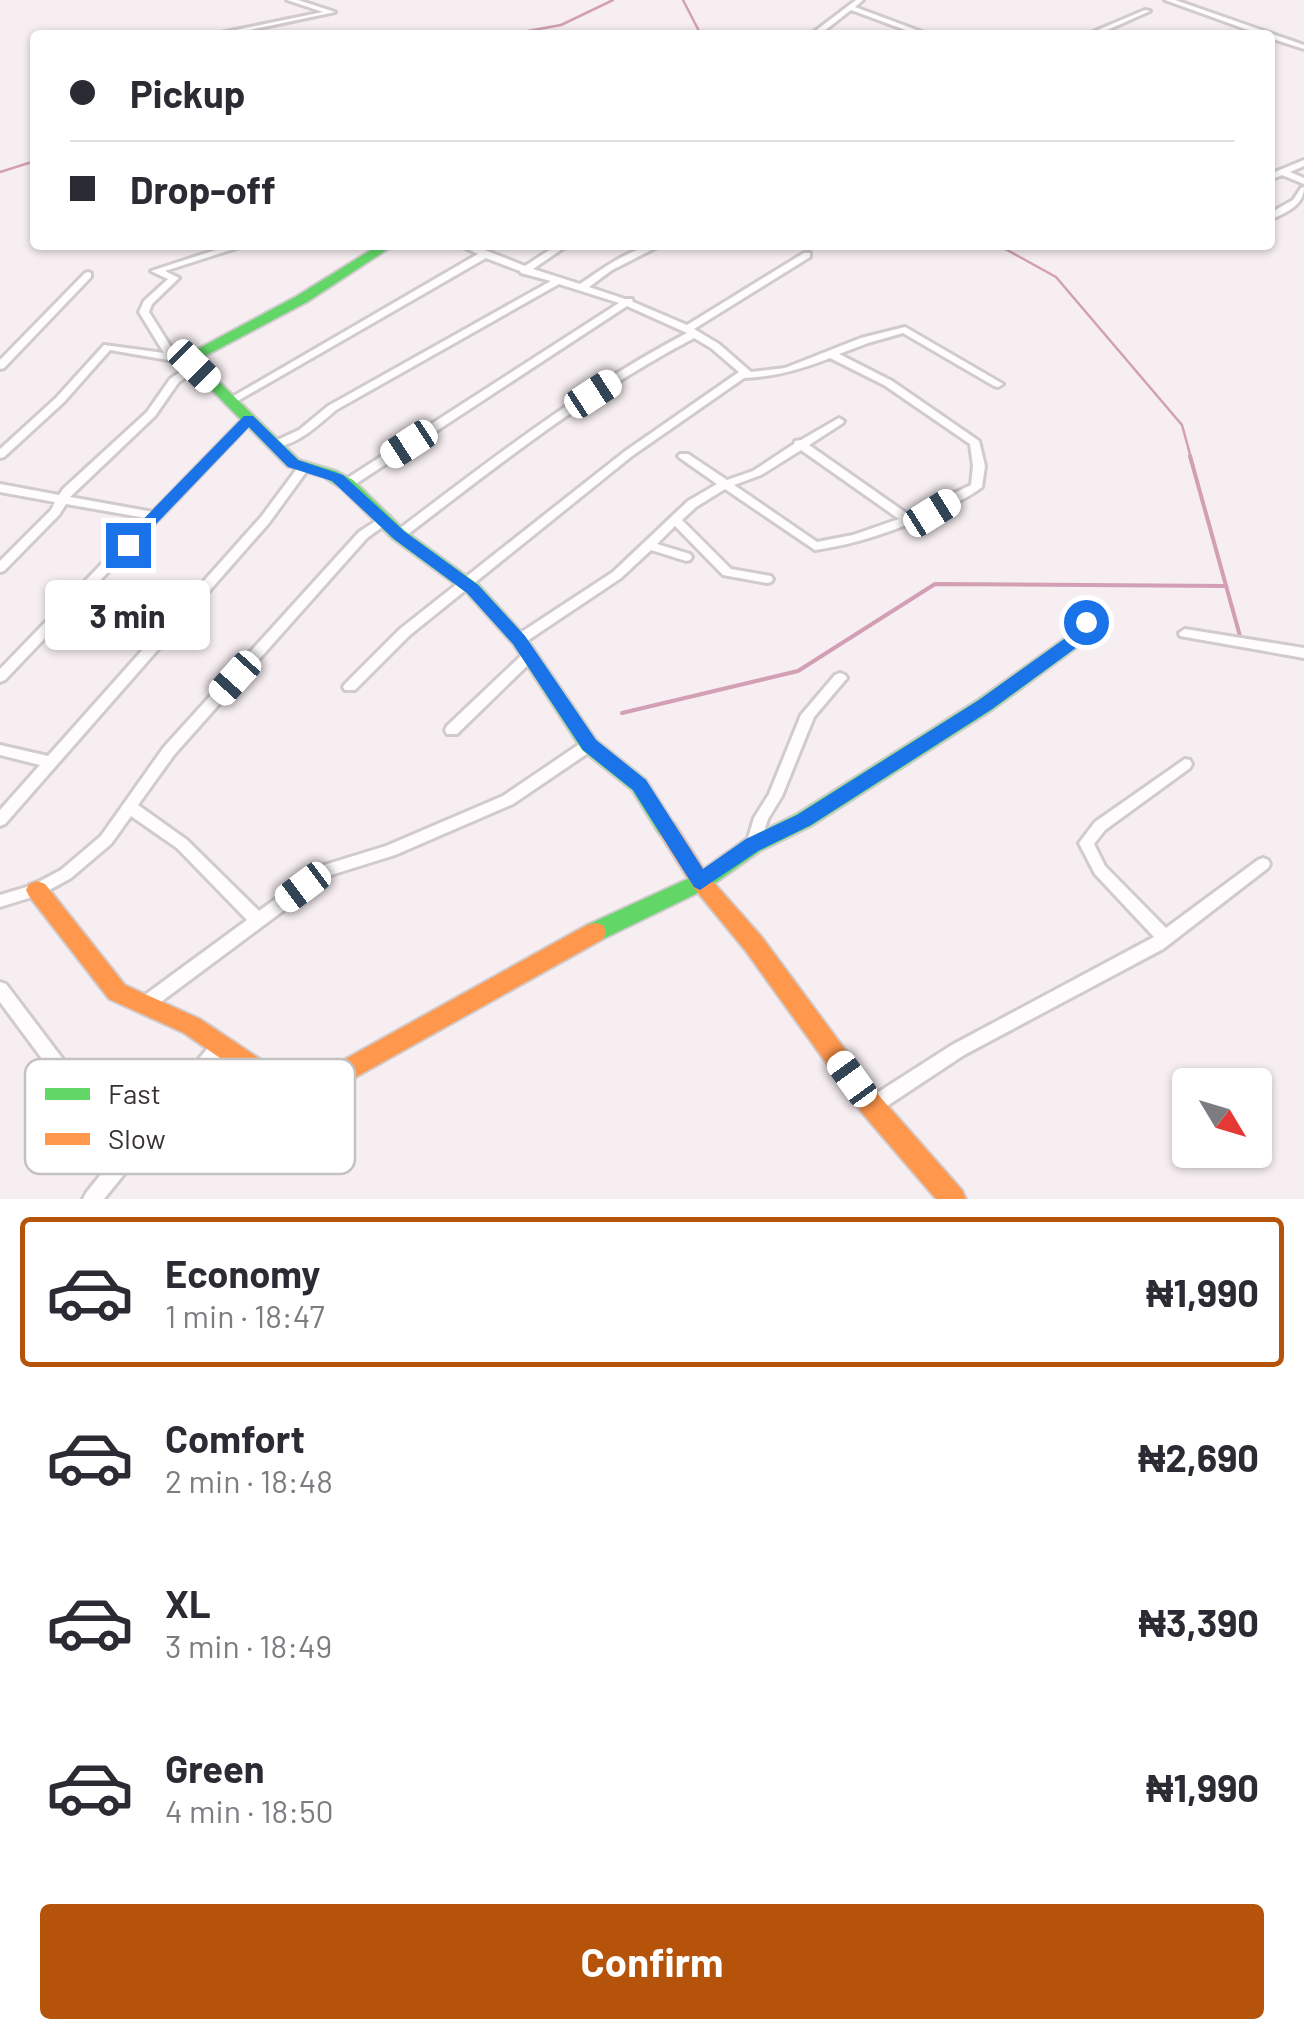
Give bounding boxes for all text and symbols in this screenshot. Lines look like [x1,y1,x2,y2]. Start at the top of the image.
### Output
text: Pickup [130,70,245,116]
text: Drop-off [130,166,276,212]
car [162,334,226,398]
car [560,365,626,423]
car [376,415,442,473]
car [899,484,965,542]
route end [106,523,151,568]
callout: 3 min [46,580,210,650]
text: 3 min [89,596,166,634]
route start [1064,600,1109,645]
car [204,646,266,710]
car [270,857,336,917]
car [822,1046,882,1112]
legend [25,1059,355,1174]
north arrow [1172,1068,1272,1168]
map controls [1172,1068,1272,1168]
text: Fast [108,1076,161,1110]
text: Slow [108,1121,166,1155]
icon: car [45,1247,135,1337]
text: Economy [165,1250,320,1296]
text: ₦1,990 [1146,1269,1259,1315]
text: 1 min · 18:47 [165,1296,325,1334]
icon: car [45,1412,135,1502]
text: Comfort [165,1415,305,1461]
text: ₦2,690 [1138,1434,1259,1480]
text: 2 min · 18:48 [165,1461,333,1499]
icon: car [45,1577,135,1667]
text: XL [165,1580,211,1626]
text: ₦3,390 [1139,1599,1259,1645]
text: 3 min · 18:49 [165,1626,332,1664]
icon: car [45,1742,135,1832]
text: Green [165,1745,265,1791]
text: ₦1,990 [1146,1764,1259,1810]
text: 4 min · 18:50 [165,1791,334,1829]
button: Confirm [40,1904,1264,2019]

